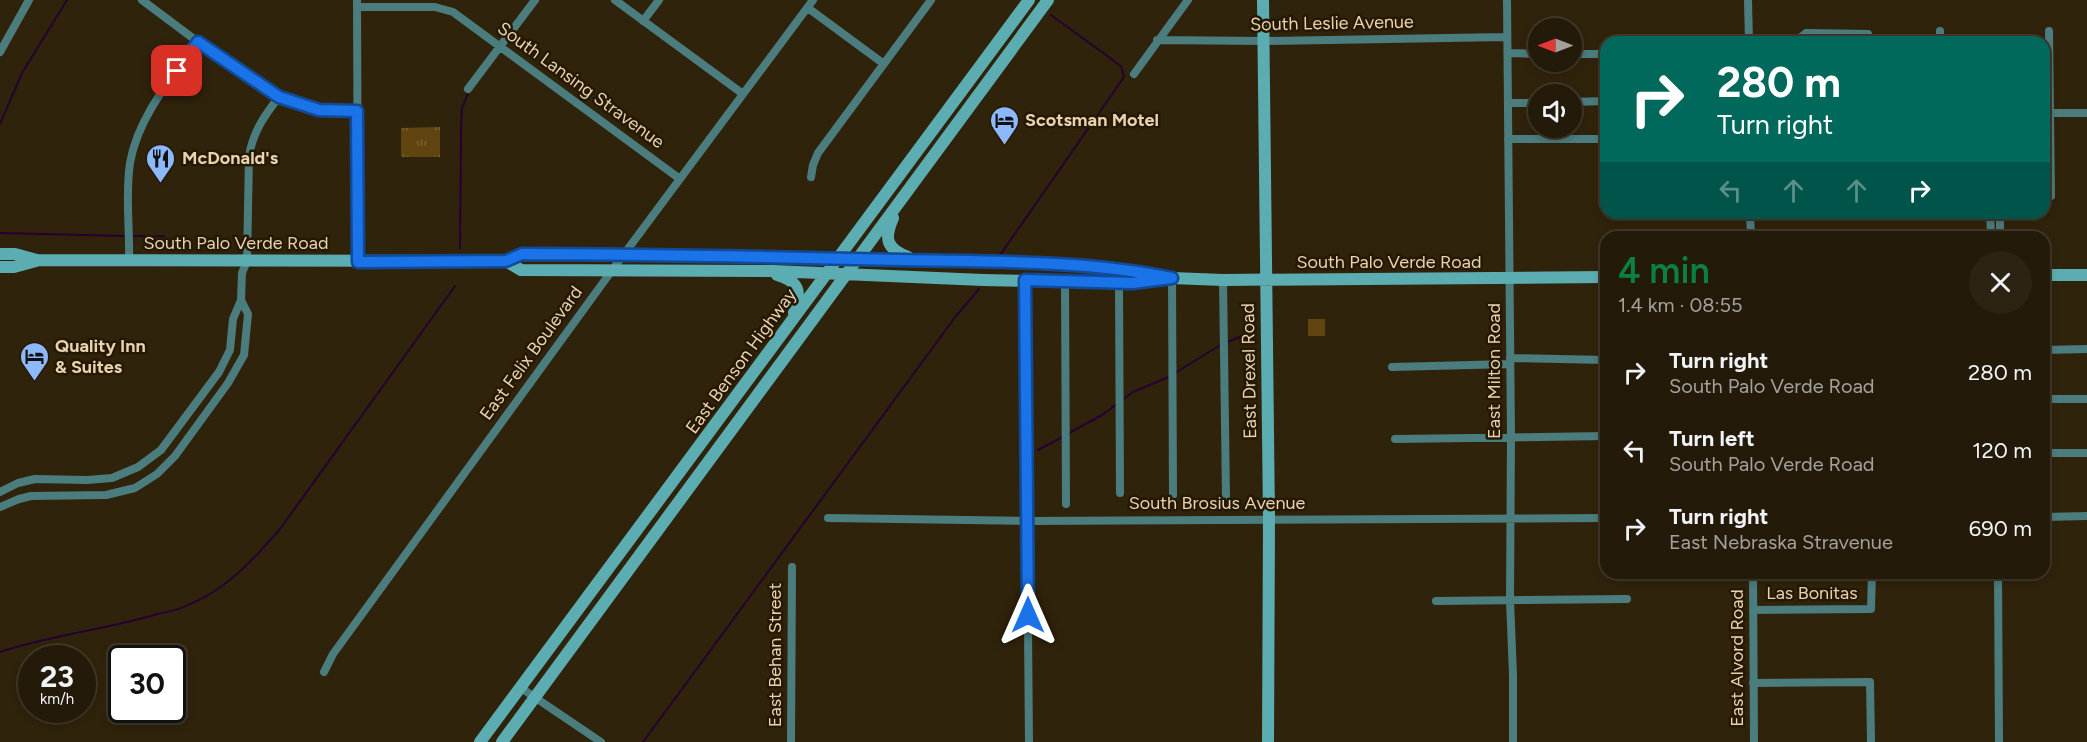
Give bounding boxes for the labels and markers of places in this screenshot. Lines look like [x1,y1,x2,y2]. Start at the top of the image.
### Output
pin [151,45,202,96]
hotel icon: Scotsman Motel [988,104,1020,146]
place label: Scotsman Motel [1025,109,1159,131]
restaurant icon: McDonald's [145,142,177,184]
place label: McDonald's [182,147,279,169]
place label: Quality Inn & Suites [55,335,146,378]
hotel icon: Quality Inn & Suites [18,340,50,382]

